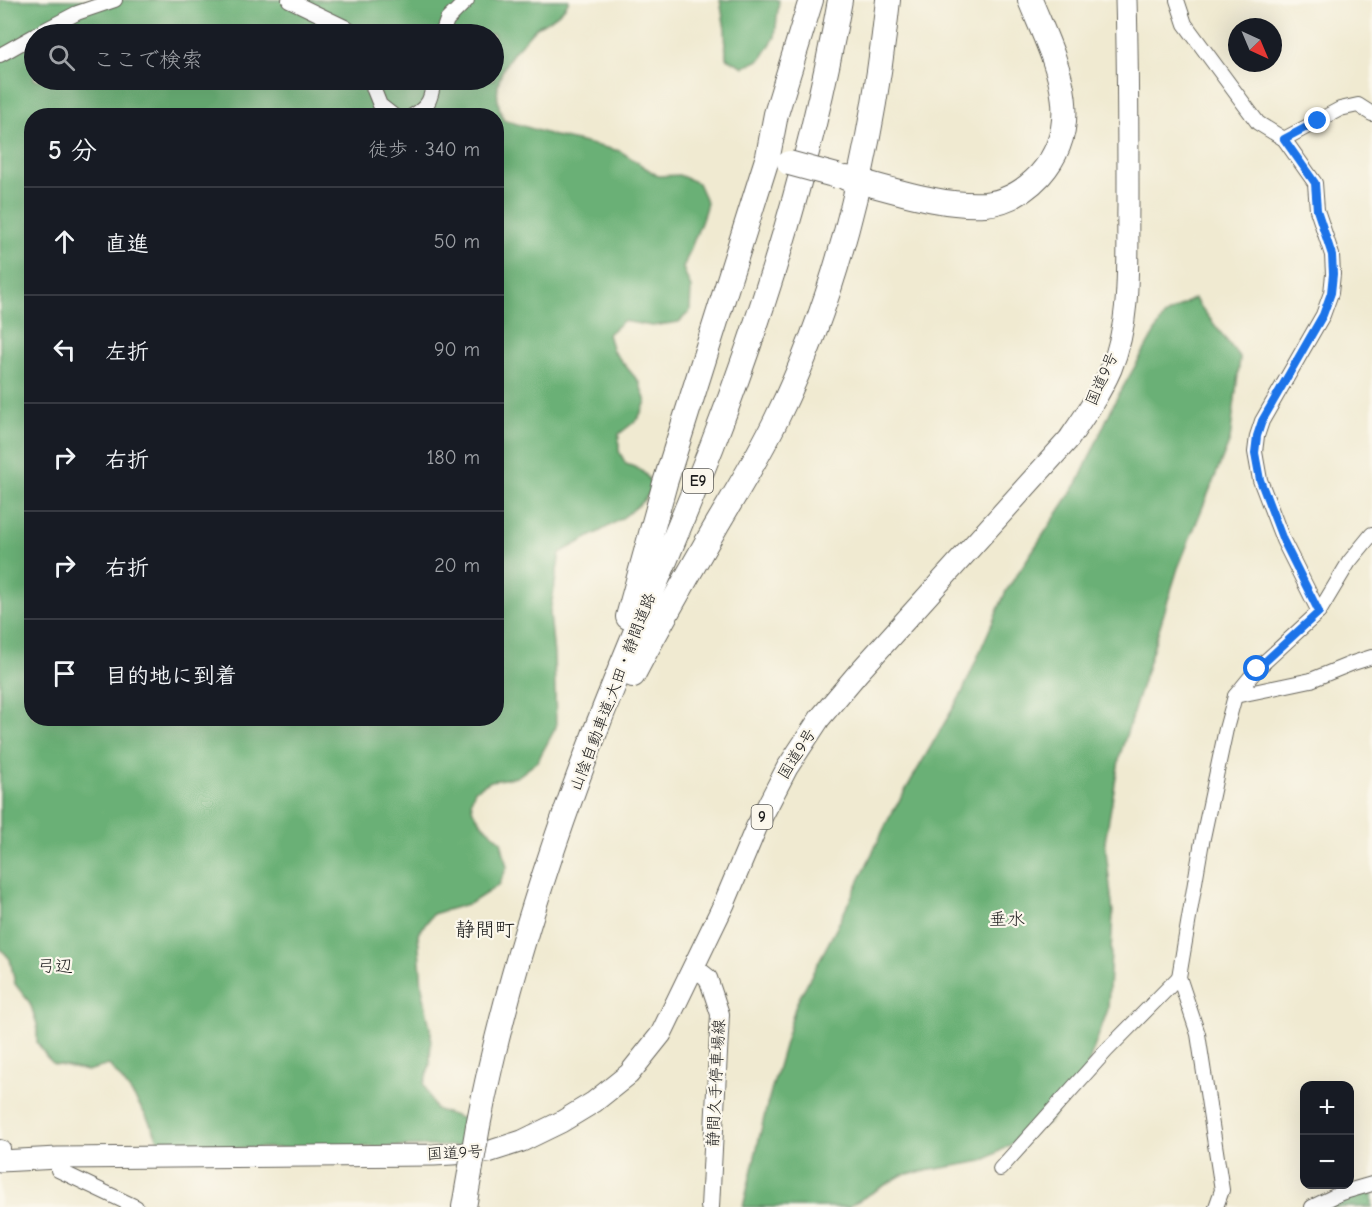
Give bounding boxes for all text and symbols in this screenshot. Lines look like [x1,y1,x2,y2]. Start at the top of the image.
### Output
north arrow [1228,18,1282,72]
search box [24,24,504,90]
icon: search [45,41,78,74]
text: ここで検索 [93,47,203,73]
route end [1304,107,1330,133]
text: 5 分 [48,136,97,166]
text: 徒歩 · 340 m [368,138,480,161]
icon: ahead [48,225,81,258]
text: 50 m [434,230,480,253]
text: 直進 [105,231,149,257]
icon: left [48,333,81,366]
text: 90 m [434,338,480,361]
text: 左折 [105,339,149,365]
street label: 国道9号 [1082,350,1122,408]
icon: right [48,441,81,474]
text: 180 m [426,446,480,469]
text: 右折 [105,447,149,473]
road number: E9 [683,469,713,493]
icon: right [48,549,81,582]
text: 20 m [434,554,480,577]
text: 右折 [105,555,149,581]
street label: 山陰自動車道;大田・静間道路 [567,590,659,794]
route start [1243,655,1269,681]
icon: arrive [48,657,81,690]
text: 目的地に到着 [105,663,237,689]
street label: 国道9号 [774,725,820,783]
road number: 9 [752,805,772,829]
district label: 垂水 [989,909,1025,930]
district label: 静間町 [455,918,515,941]
district label: 弓辺 [37,956,73,977]
street label: 静間久手停車場線 [704,1019,728,1147]
map controls [1300,1081,1354,1189]
button: + [1300,1081,1354,1135]
button: − [1300,1135,1354,1189]
street label: 国道9号 [426,1143,484,1163]

